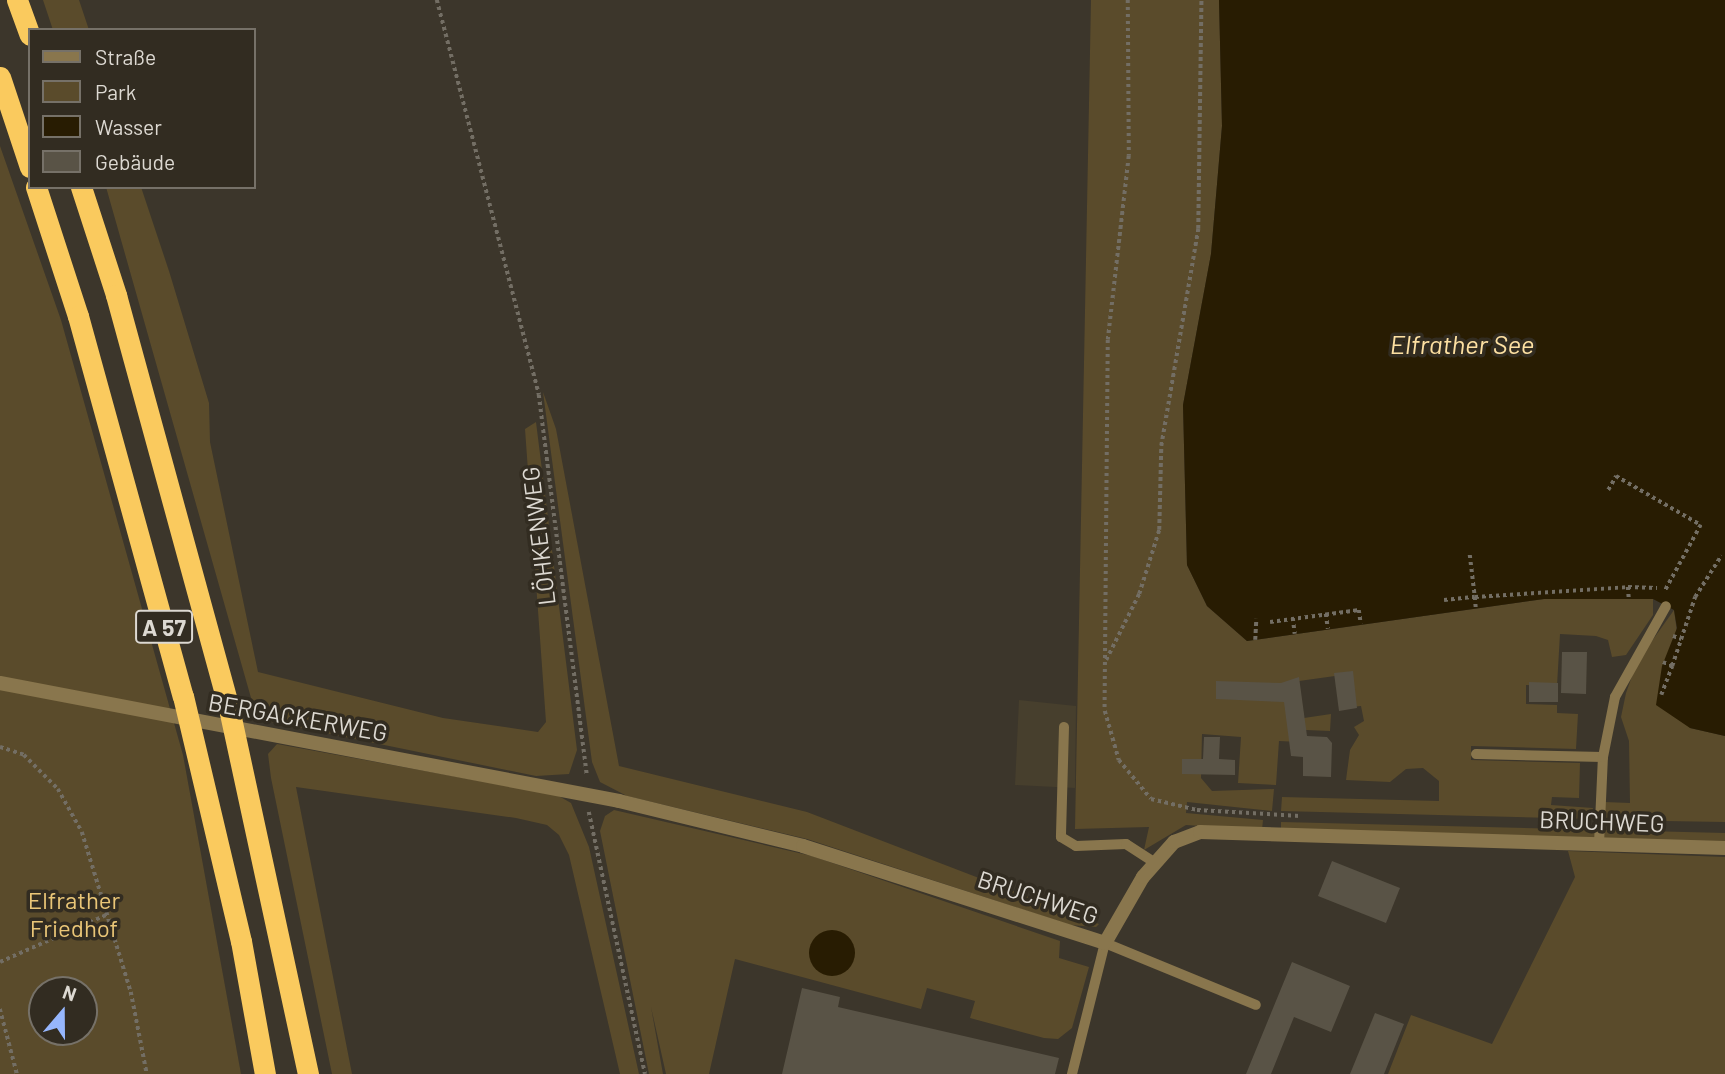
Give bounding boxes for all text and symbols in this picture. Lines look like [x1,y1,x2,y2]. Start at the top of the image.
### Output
legend [28,28,256,189]
text: Straße [95,44,156,69]
text: Park [95,79,136,104]
text: Wasser [95,114,162,139]
text: Gebäude [95,149,175,174]
water label: Elfrather See [1390,328,1534,360]
street label: LÖHKENWEG [515,465,561,607]
road number: A 57 [134,608,194,646]
street label: BERGACKERWEG [206,687,390,747]
street label: BRUCHWEG [1539,804,1665,838]
street label: BRUCHWEG [974,864,1102,930]
park label: Elfrather Friedhof [28,886,120,942]
north arrow [28,976,98,1046]
text: N [60,980,80,1006]

